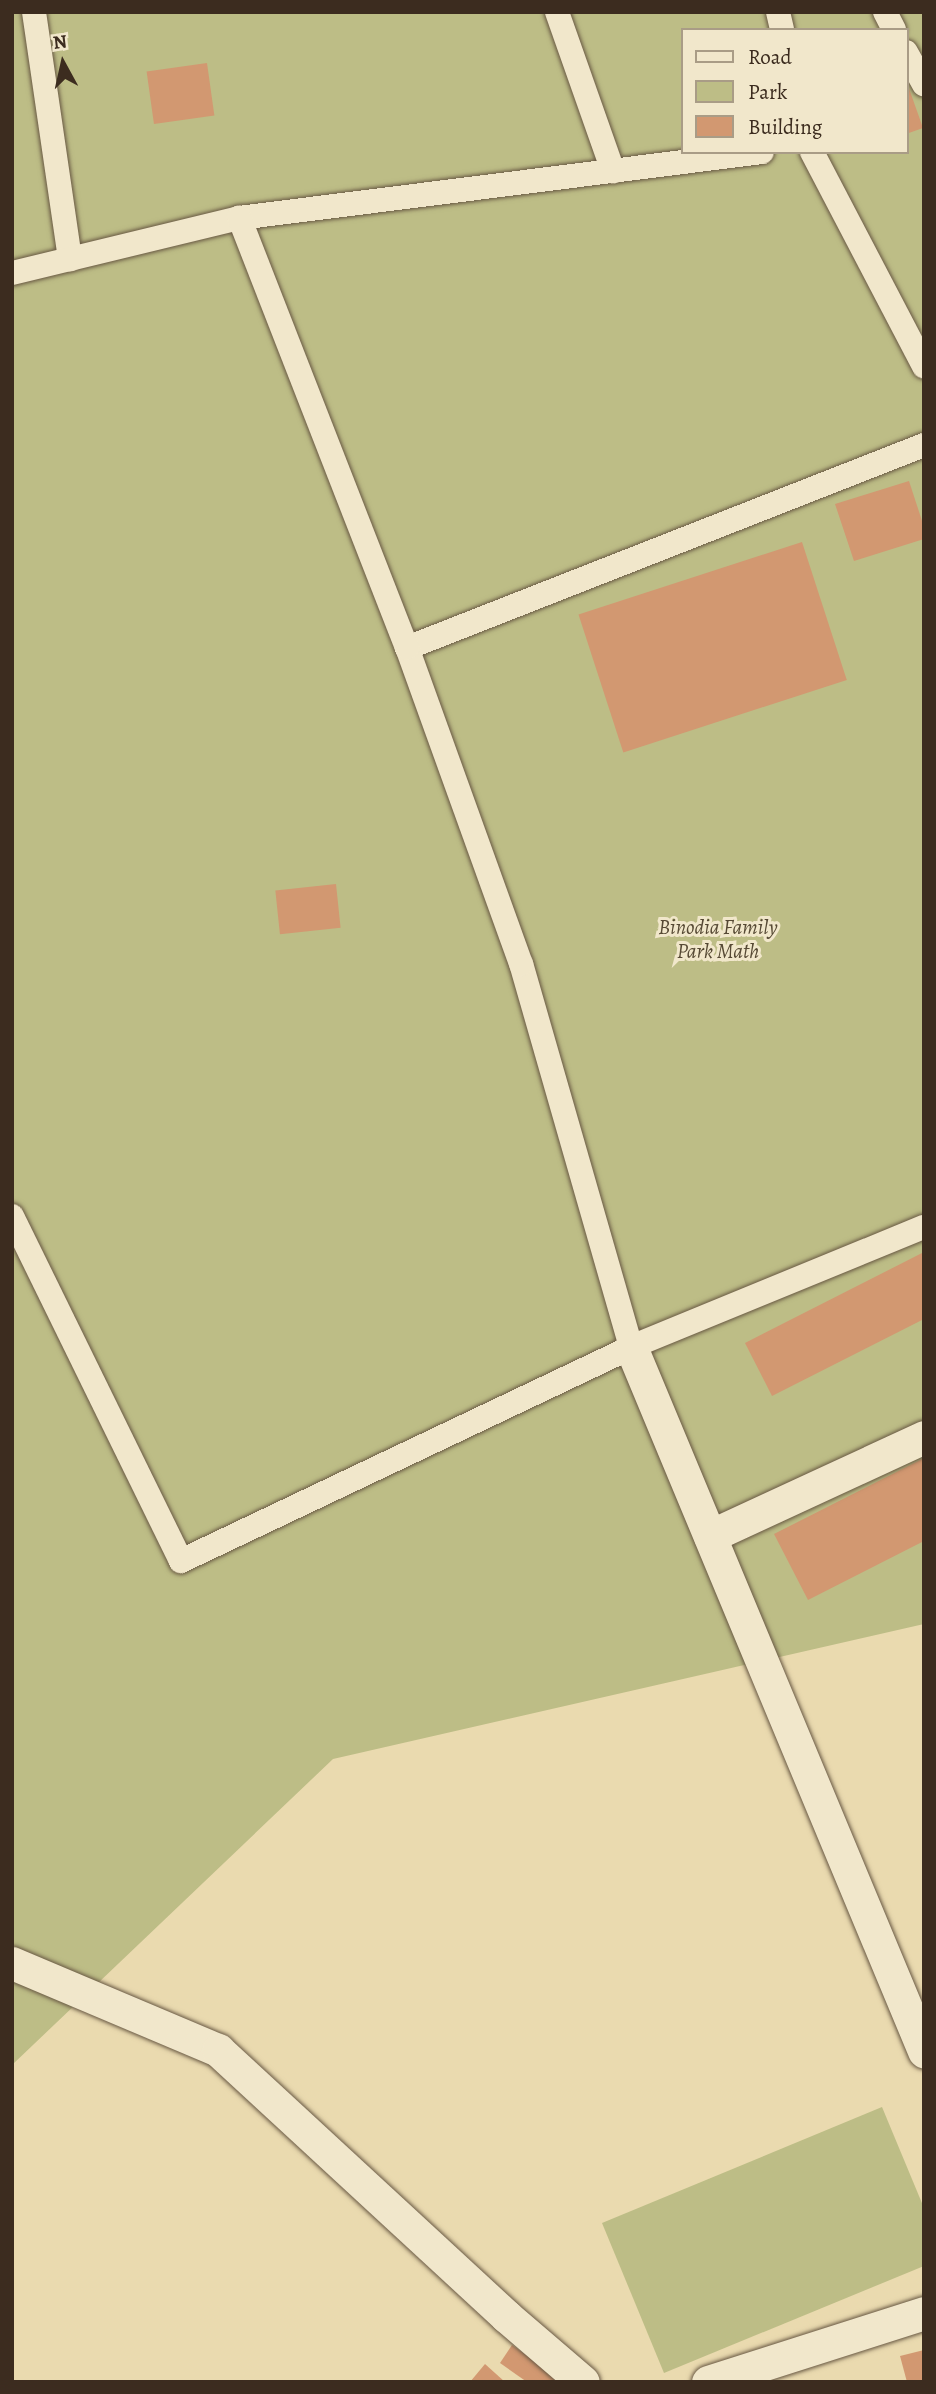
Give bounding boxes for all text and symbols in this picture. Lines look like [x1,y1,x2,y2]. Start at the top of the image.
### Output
north arrow [28,28,98,98]
text: N [51,28,69,56]
legend [680,28,908,154]
text: Road [748,43,792,71]
text: Park [748,78,787,106]
text: Building [748,113,822,141]
park label: Binodia Family Park Math [658,914,778,964]

